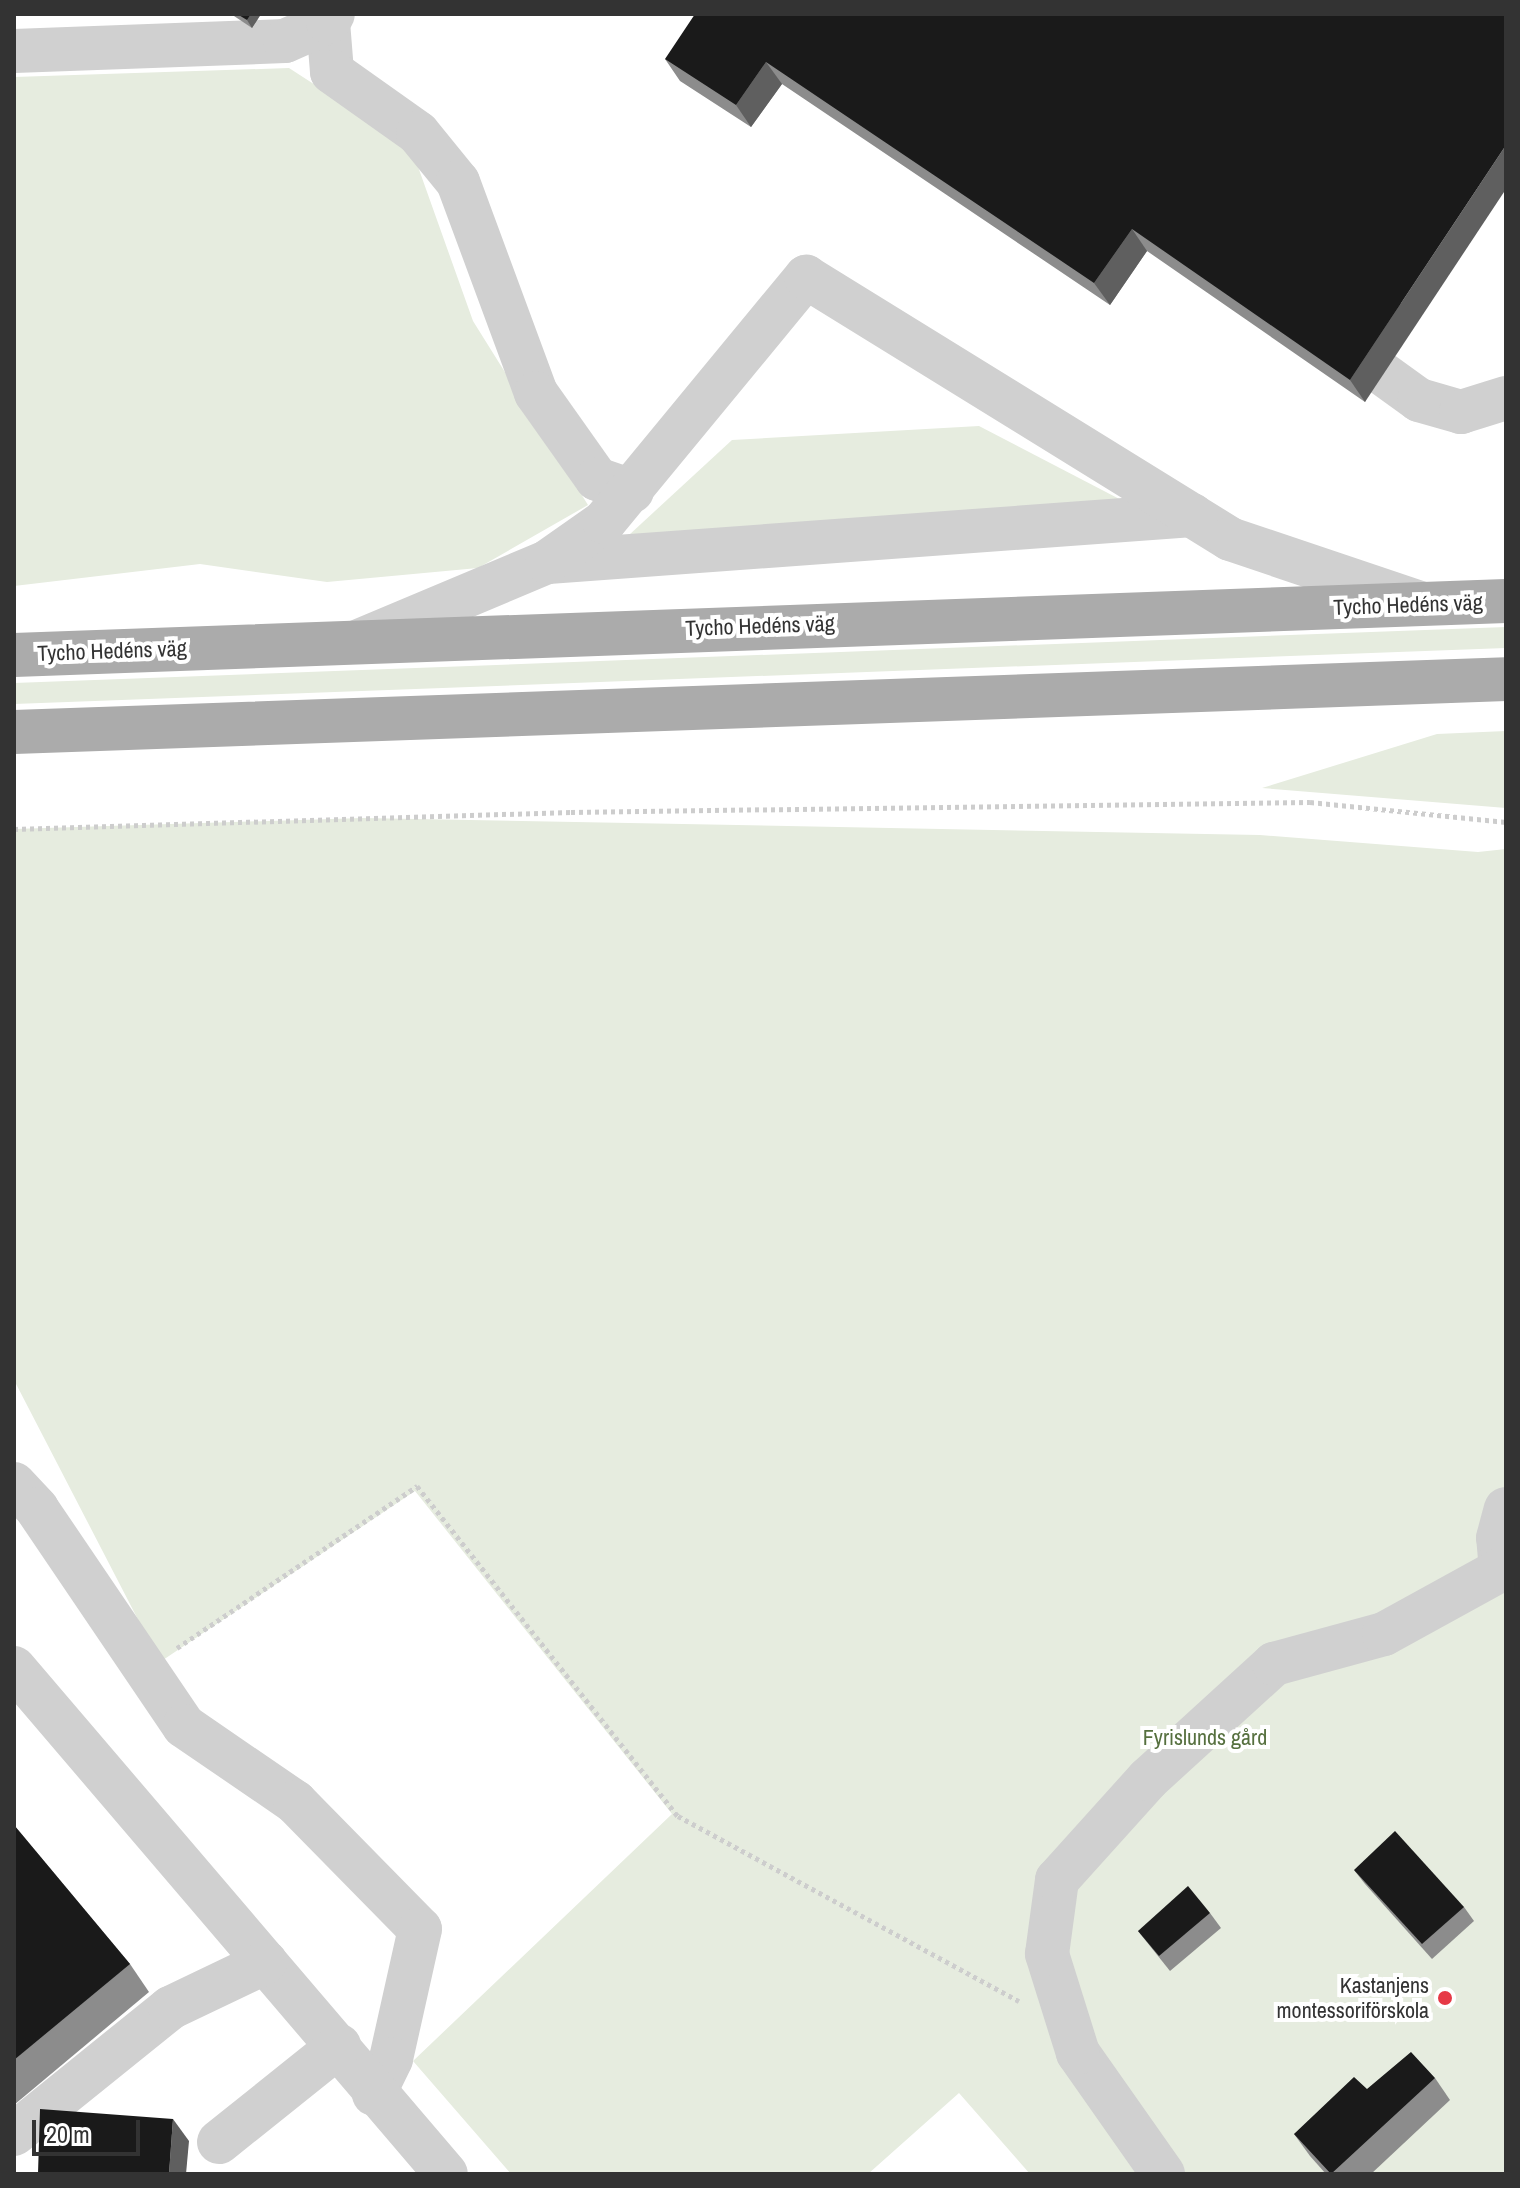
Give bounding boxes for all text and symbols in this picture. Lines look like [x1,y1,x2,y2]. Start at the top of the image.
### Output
street label: Tycho Hedéns väg [1333,589,1483,621]
street label: Tycho Hedéns väg [685,610,835,642]
street label: Tycho Hedéns väg [37,635,187,667]
park label: Fyrislunds gård [1143,1725,1267,1751]
place label: Kastanjens montessoriförskola [1277,1972,1429,2024]
marker: Kastanjens montessoriförskola [1436,1989,1454,2007]
scale bar [36,2104,144,2154]
text: 20 m [46,2118,90,2150]

